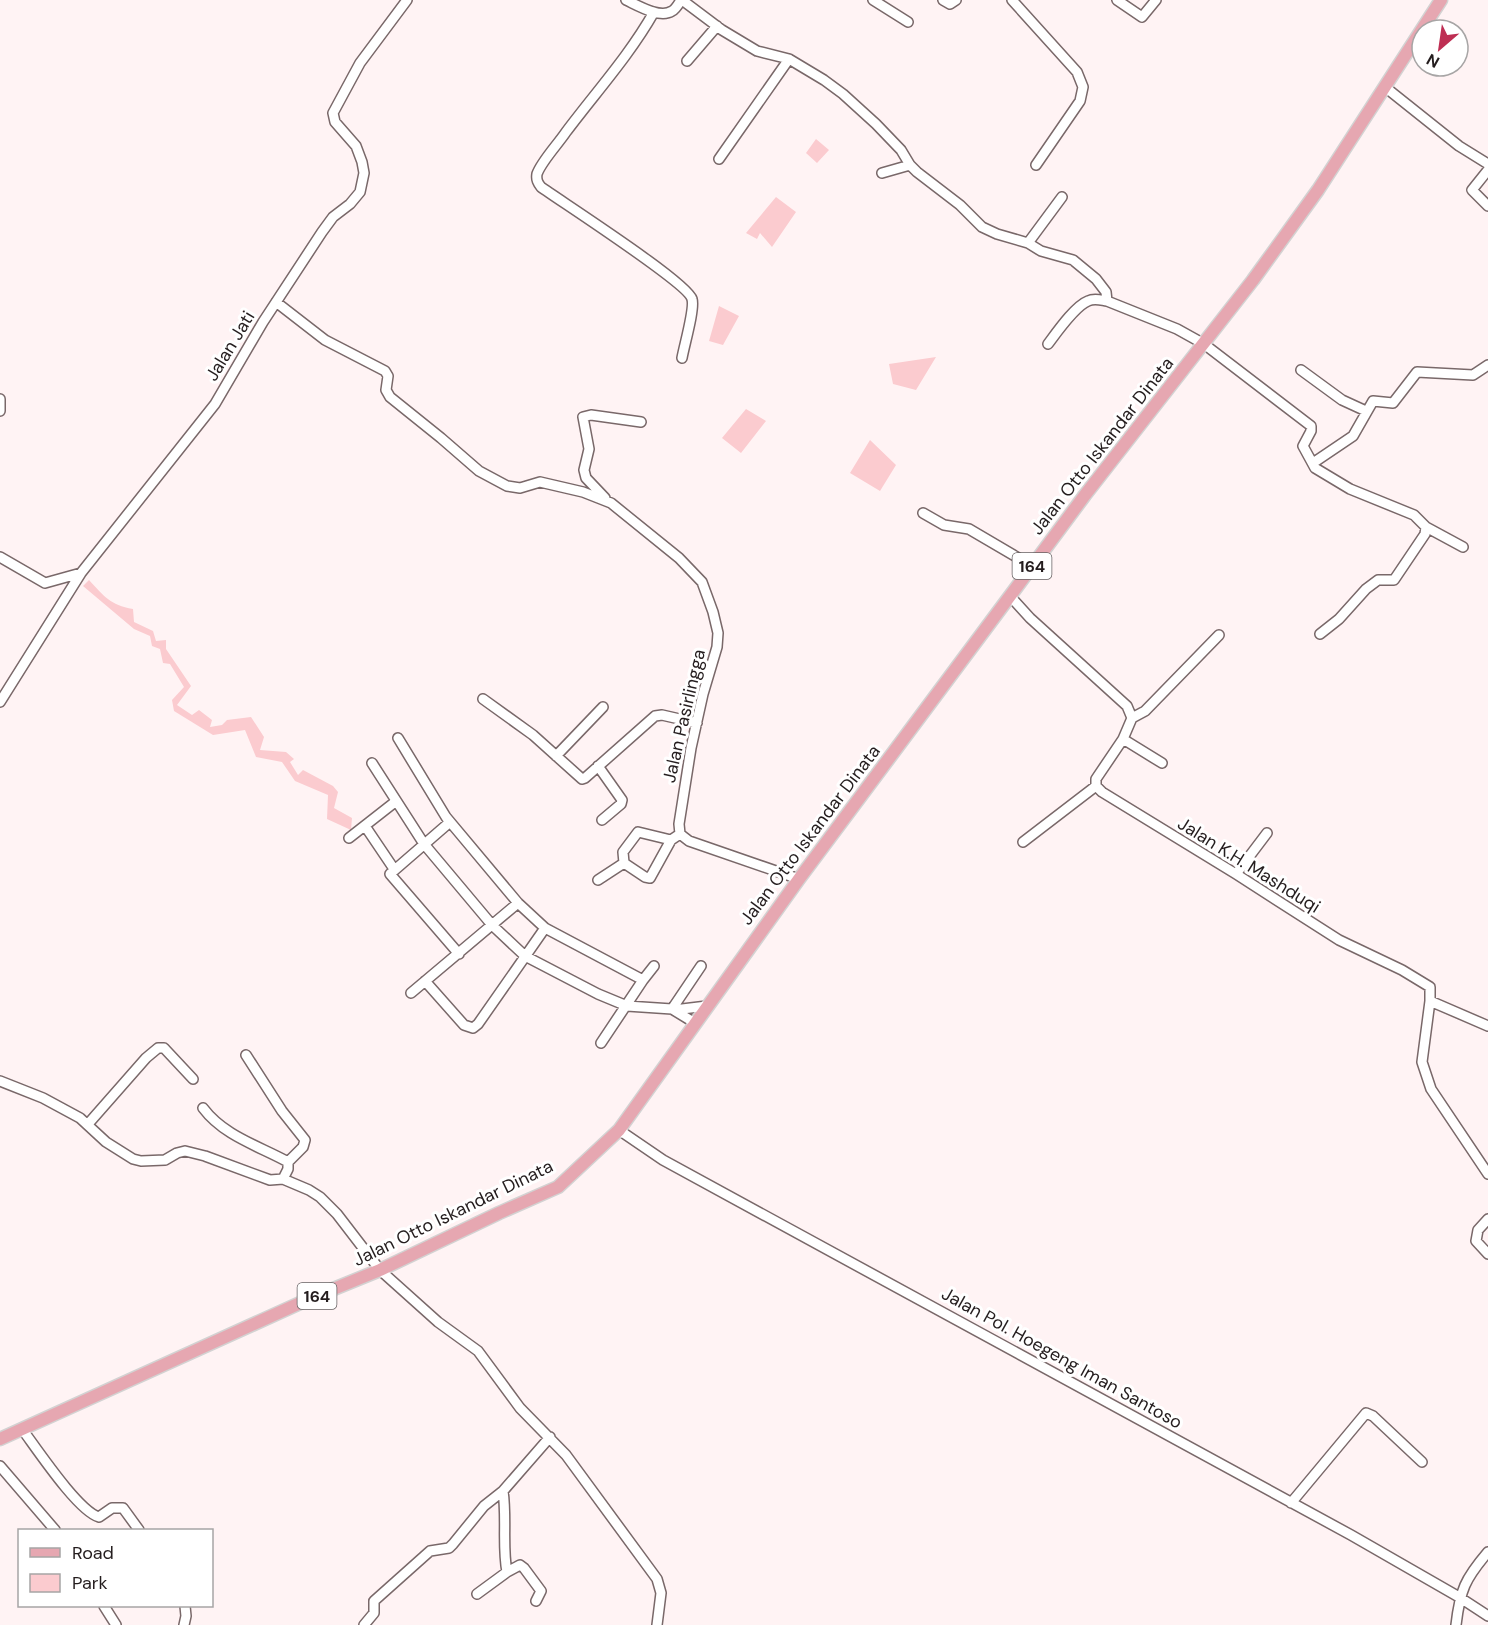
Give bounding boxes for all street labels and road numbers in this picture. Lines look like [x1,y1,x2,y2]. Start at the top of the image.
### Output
street label: Jalan Jati [200,307,260,385]
street label: Jalan Otto Iskandar Dinata [1025,352,1179,540]
road number: 164 [1012,553,1052,579]
street label: Jalan Pasirlingga [657,647,711,785]
street label: Jalan Otto Iskandar Dinata [734,740,886,930]
street label: Jalan K.H. Mashduqi [1173,811,1325,919]
street label: Jalan Otto Iskandar Dinata [349,1154,557,1272]
street label: Jalan Pol. Hoegeng Iman Santoso [937,1282,1187,1434]
road number: 164 [298,1283,336,1309]

